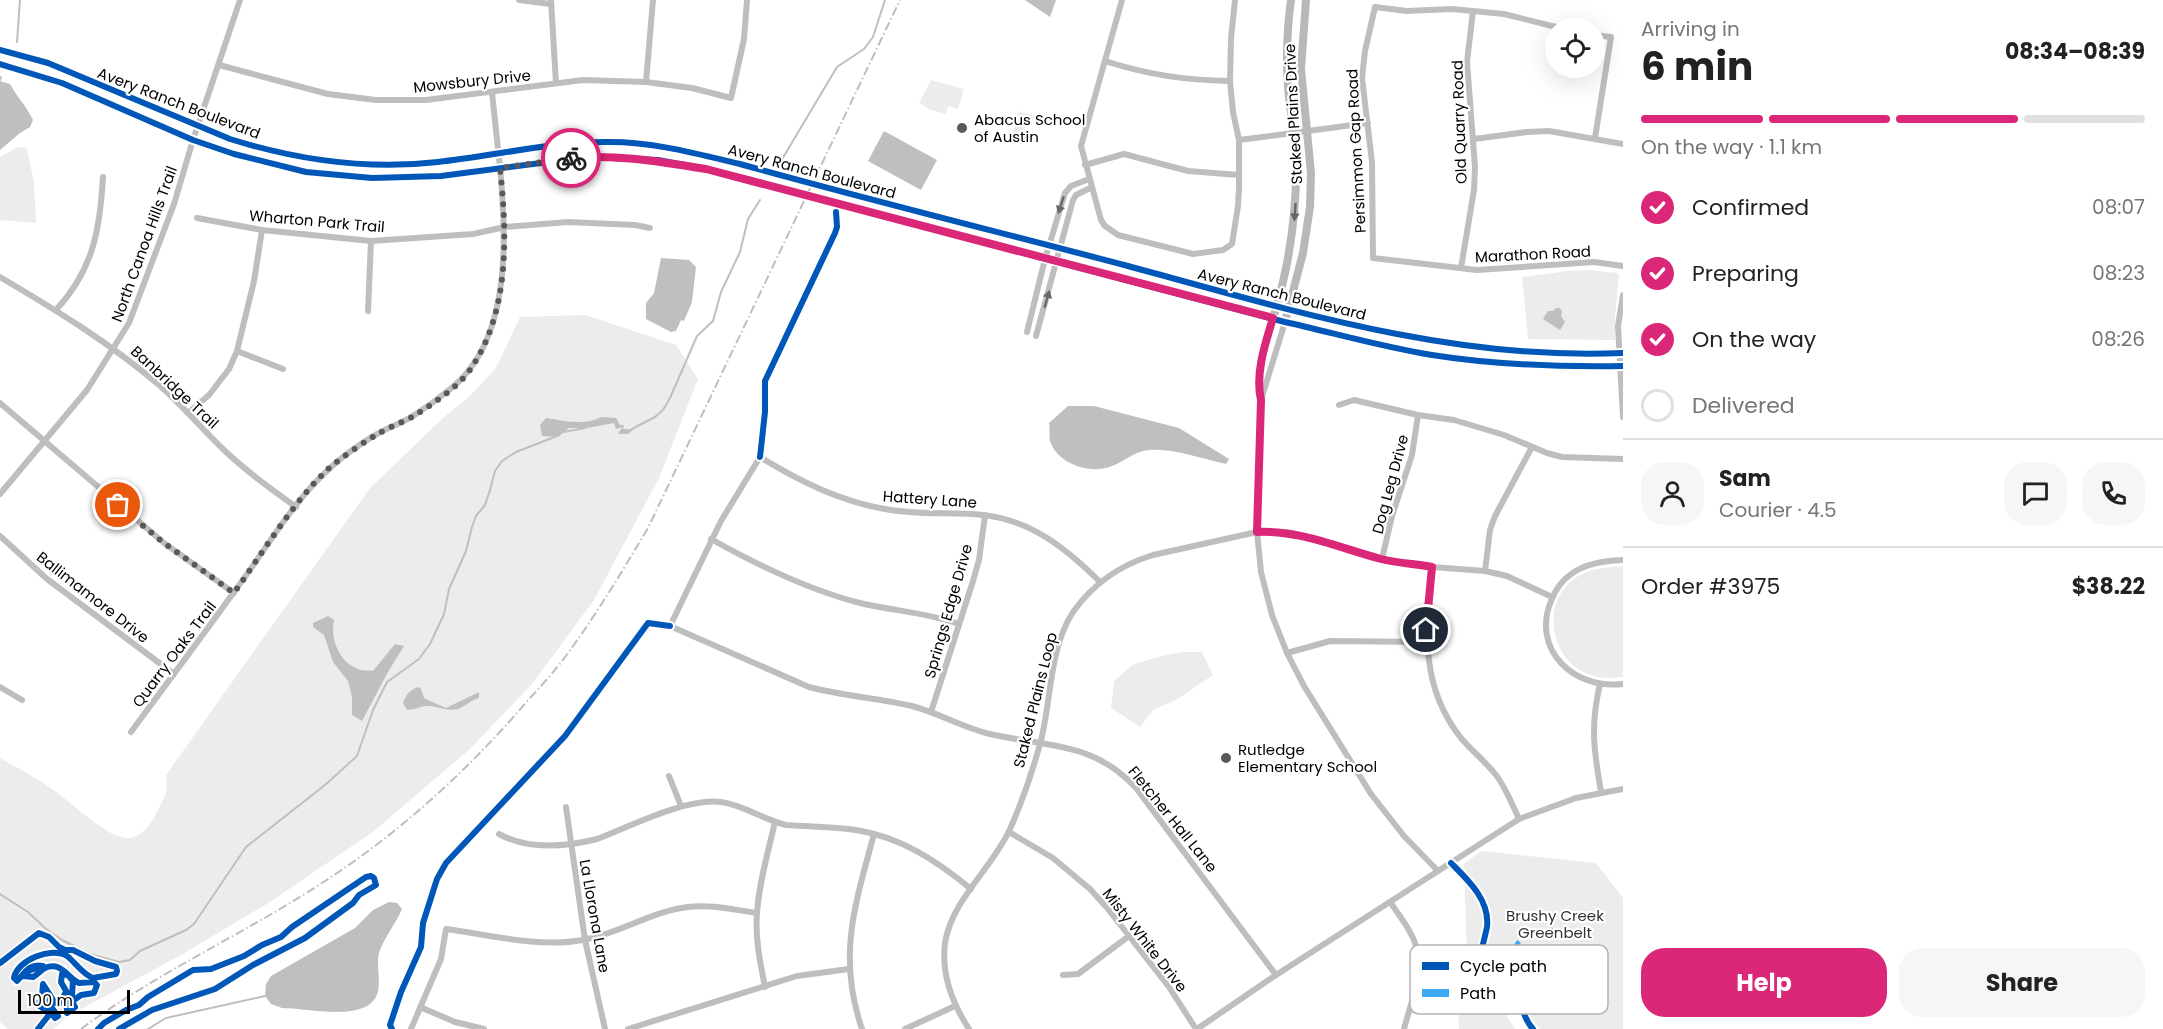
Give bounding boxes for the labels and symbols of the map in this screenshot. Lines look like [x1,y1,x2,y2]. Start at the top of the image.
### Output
street label: Staked Plains Drive [1279,43,1307,185]
street label: Old Quarry Road [1446,60,1472,184]
street label: Avery Ranch Boulevard [94,62,264,144]
street label: Mowsbury Drive [412,64,532,98]
street label: Persimmon Gap Road [1341,68,1371,234]
place label: Abacus School of Austin [974,109,1085,147]
marker: Abacus School of Austin [955,121,969,135]
courier [541,128,601,188]
street label: Avery Ranch Boulevard [726,138,898,204]
street label: North Canoa Hills Trail [106,163,182,325]
one-way arrow [1056,196,1065,214]
one-way arrow [1290,202,1299,221]
street label: Wharton Park Trail [248,205,386,237]
street label: Marathon Road [1474,240,1592,268]
street label: Avery Ranch Boulevard [1195,263,1369,325]
one-way arrow [1043,290,1052,308]
street label: Banbridge Trail [126,341,224,433]
street label: Dog Leg Drive [1367,432,1413,536]
pin [92,479,143,530]
street label: Hattery Lane [882,485,978,513]
street label: Springs Edge Drive [919,541,977,681]
street label: Ballimamore Drive [32,546,154,648]
street label: Quarry Oaks Trail [127,597,221,711]
pin [1400,604,1451,655]
street label: Staked Plains Loop [1008,630,1062,770]
place label: Rutledge Elementary School [1238,739,1377,777]
marker: Rutledge Elementary School [1219,751,1233,765]
street label: Fletcher Hall Lane [1124,761,1222,877]
street label: La Llorona Lane [575,858,615,974]
street label: Misty White Drive [1098,884,1192,996]
park label: Brushy Creek Greenbelt [1506,905,1604,943]
legend [1410,945,1608,1014]
text: Cycle path [1460,955,1547,978]
text: Path [1460,982,1496,1005]
scale bar [18,987,130,1014]

